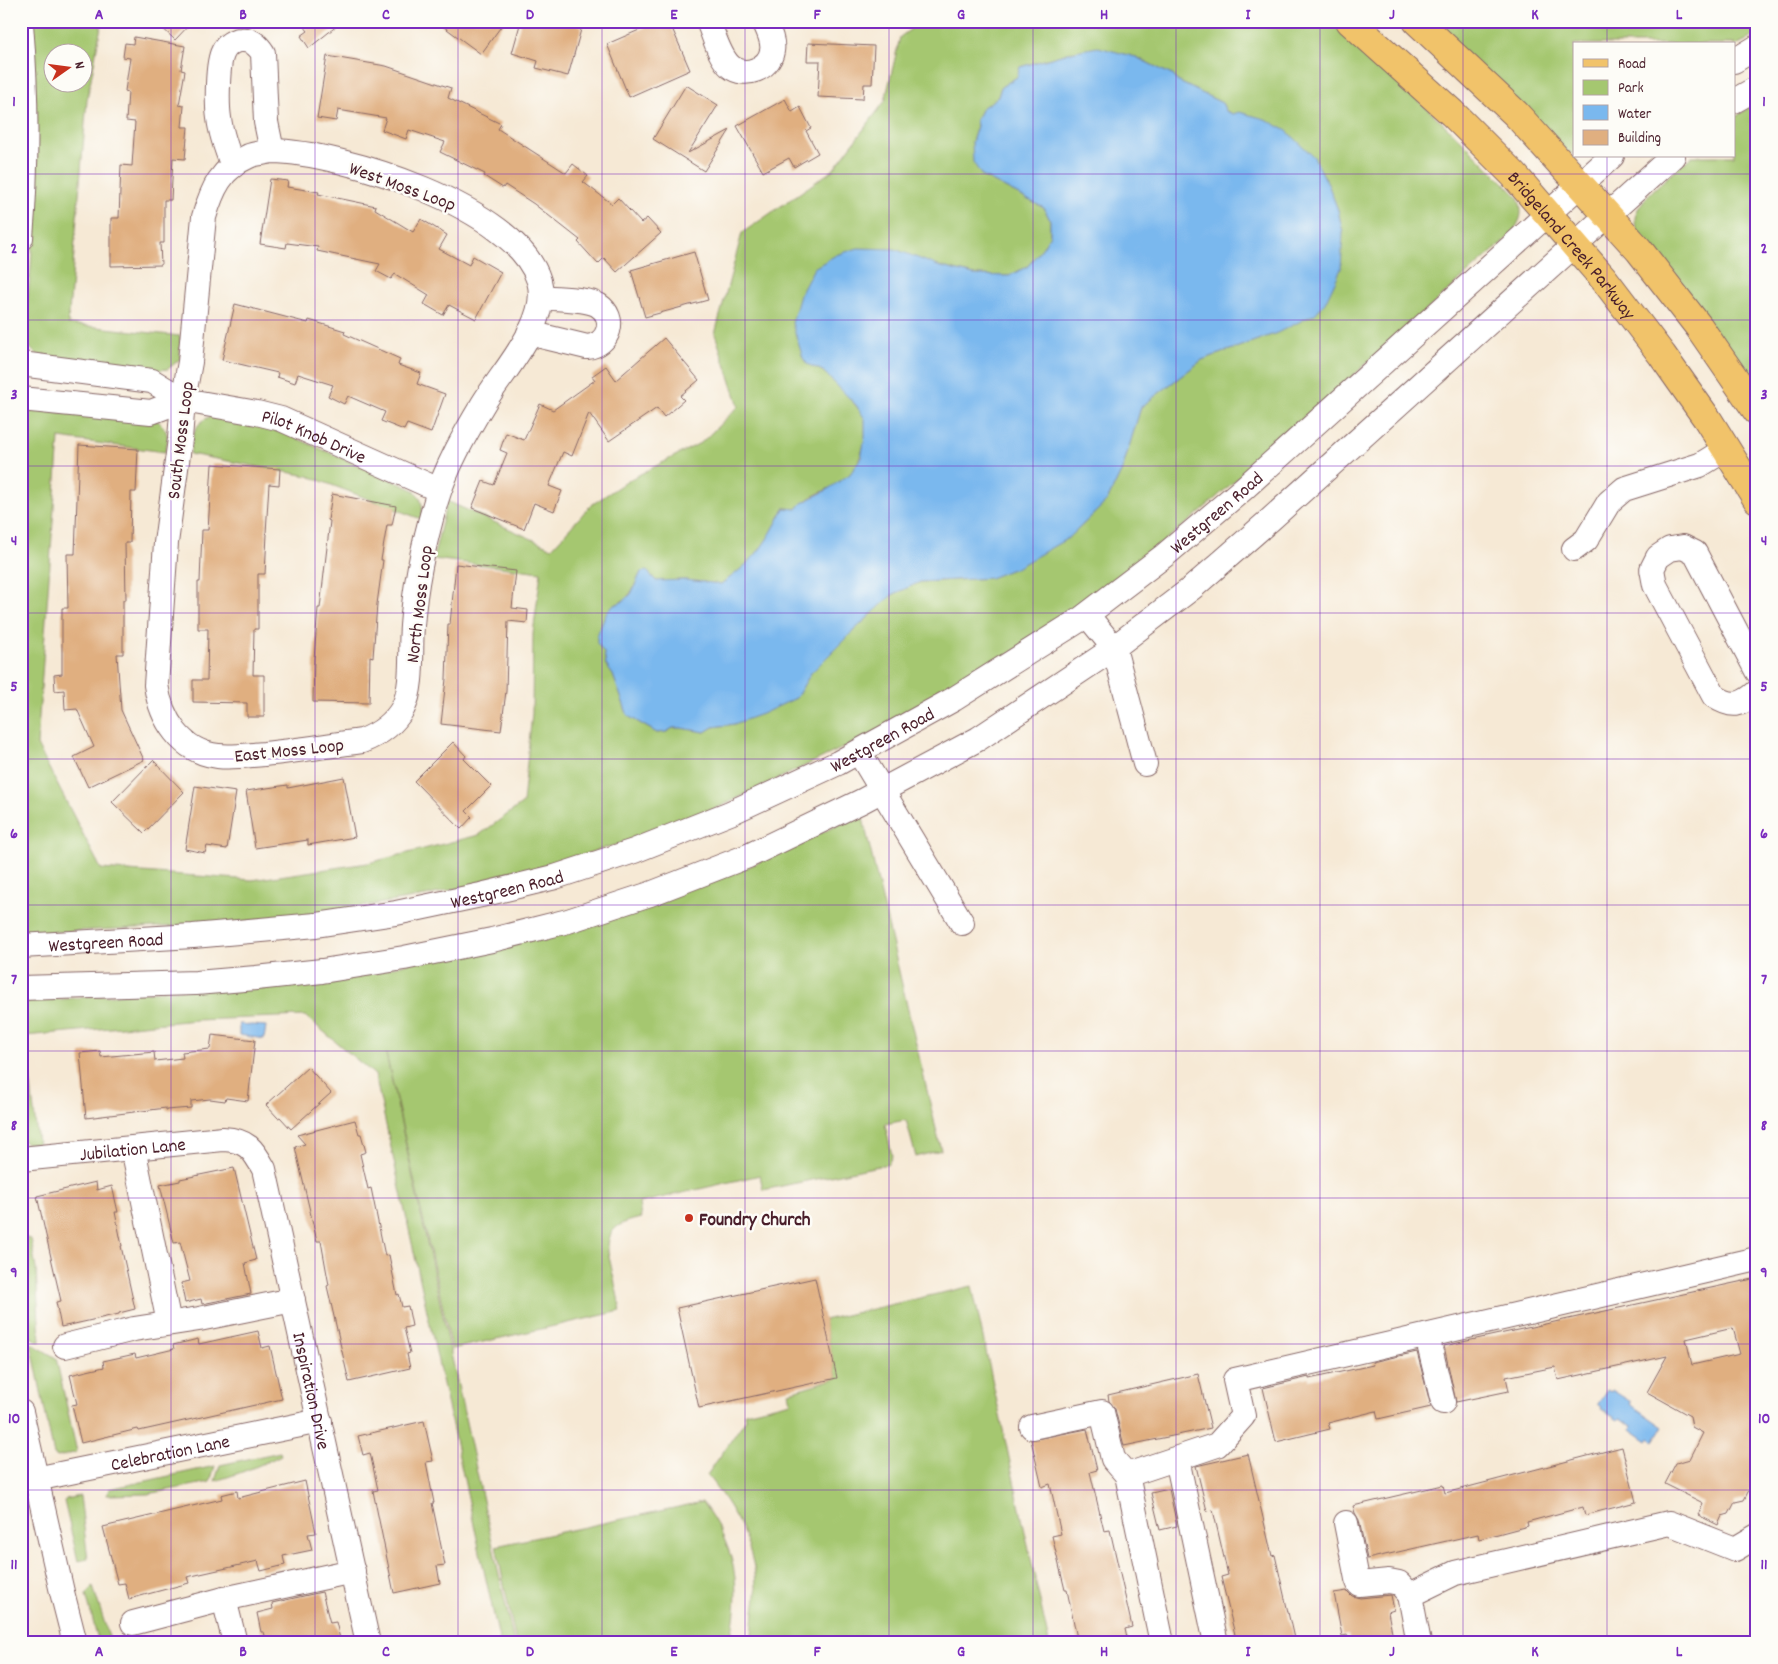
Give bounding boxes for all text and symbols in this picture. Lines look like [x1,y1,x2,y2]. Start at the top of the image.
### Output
text: A [95,4,104,27]
text: B [239,4,247,27]
text: C [382,4,390,27]
text: D [526,4,535,27]
text: E [670,4,678,27]
text: F [813,4,821,27]
text: G [957,4,965,27]
text: H [1100,4,1108,27]
text: I [1246,4,1252,27]
text: J [1389,4,1395,27]
text: K [1531,4,1539,27]
text: L [1676,4,1683,27]
north arrow [42,42,92,92]
legend [1573,42,1736,158]
text: Road [1618,54,1646,76]
text: N [68,60,89,71]
text: Park [1618,78,1644,100]
text: 1 [12,91,16,114]
text: 1 [1762,91,1766,114]
text: Water [1618,104,1652,126]
text: Building [1618,128,1661,150]
street label: West Moss Loop [345,156,459,220]
street label: Bridgeland Creek Parkway [1499,166,1641,327]
text: 2 [11,238,18,261]
text: 2 [1761,238,1768,261]
street label: South Moss Loop [162,380,203,501]
text: 3 [10,384,18,407]
text: 3 [1760,384,1768,407]
street label: Pilot Knob Drive [258,405,370,472]
street label: Westgreen Road [1165,467,1271,562]
text: 4 [11,530,17,553]
text: 4 [1761,530,1767,553]
street label: North Moss Loop [401,544,442,665]
text: 5 [10,676,18,699]
text: 5 [1760,676,1768,699]
street label: Westgreen Road [827,702,940,782]
street label: East Moss Loop [233,733,346,772]
text: 6 [10,823,18,846]
text: 6 [1760,823,1768,846]
street label: Westgreen Road [448,865,568,918]
street label: Westgreen Road [48,928,164,961]
text: 7 [11,969,17,992]
text: 7 [1761,969,1767,992]
text: 8 [11,1115,18,1138]
text: 8 [1761,1115,1768,1138]
street label: Jubilation Lane [79,1133,187,1170]
place label: Foundry Church [699,1208,811,1235]
marker: Foundry Church [683,1212,695,1224]
text: 9 [10,1262,18,1285]
text: 9 [1760,1262,1768,1285]
street label: Inspiration Drive [283,1330,335,1453]
text: 10 [8,1408,20,1431]
text: 10 [1758,1408,1770,1431]
street label: Celebration Lane [109,1430,233,1480]
text: 11 [10,1554,18,1577]
text: 11 [1760,1554,1768,1577]
text: A [95,1641,104,1664]
text: B [239,1641,247,1664]
text: C [382,1641,390,1664]
text: D [526,1641,535,1664]
text: E [670,1641,678,1664]
text: F [813,1641,821,1664]
text: G [957,1641,965,1664]
text: H [1100,1641,1108,1664]
text: I [1246,1641,1252,1664]
text: J [1389,1641,1395,1664]
text: K [1531,1641,1539,1664]
text: L [1676,1641,1683,1664]

